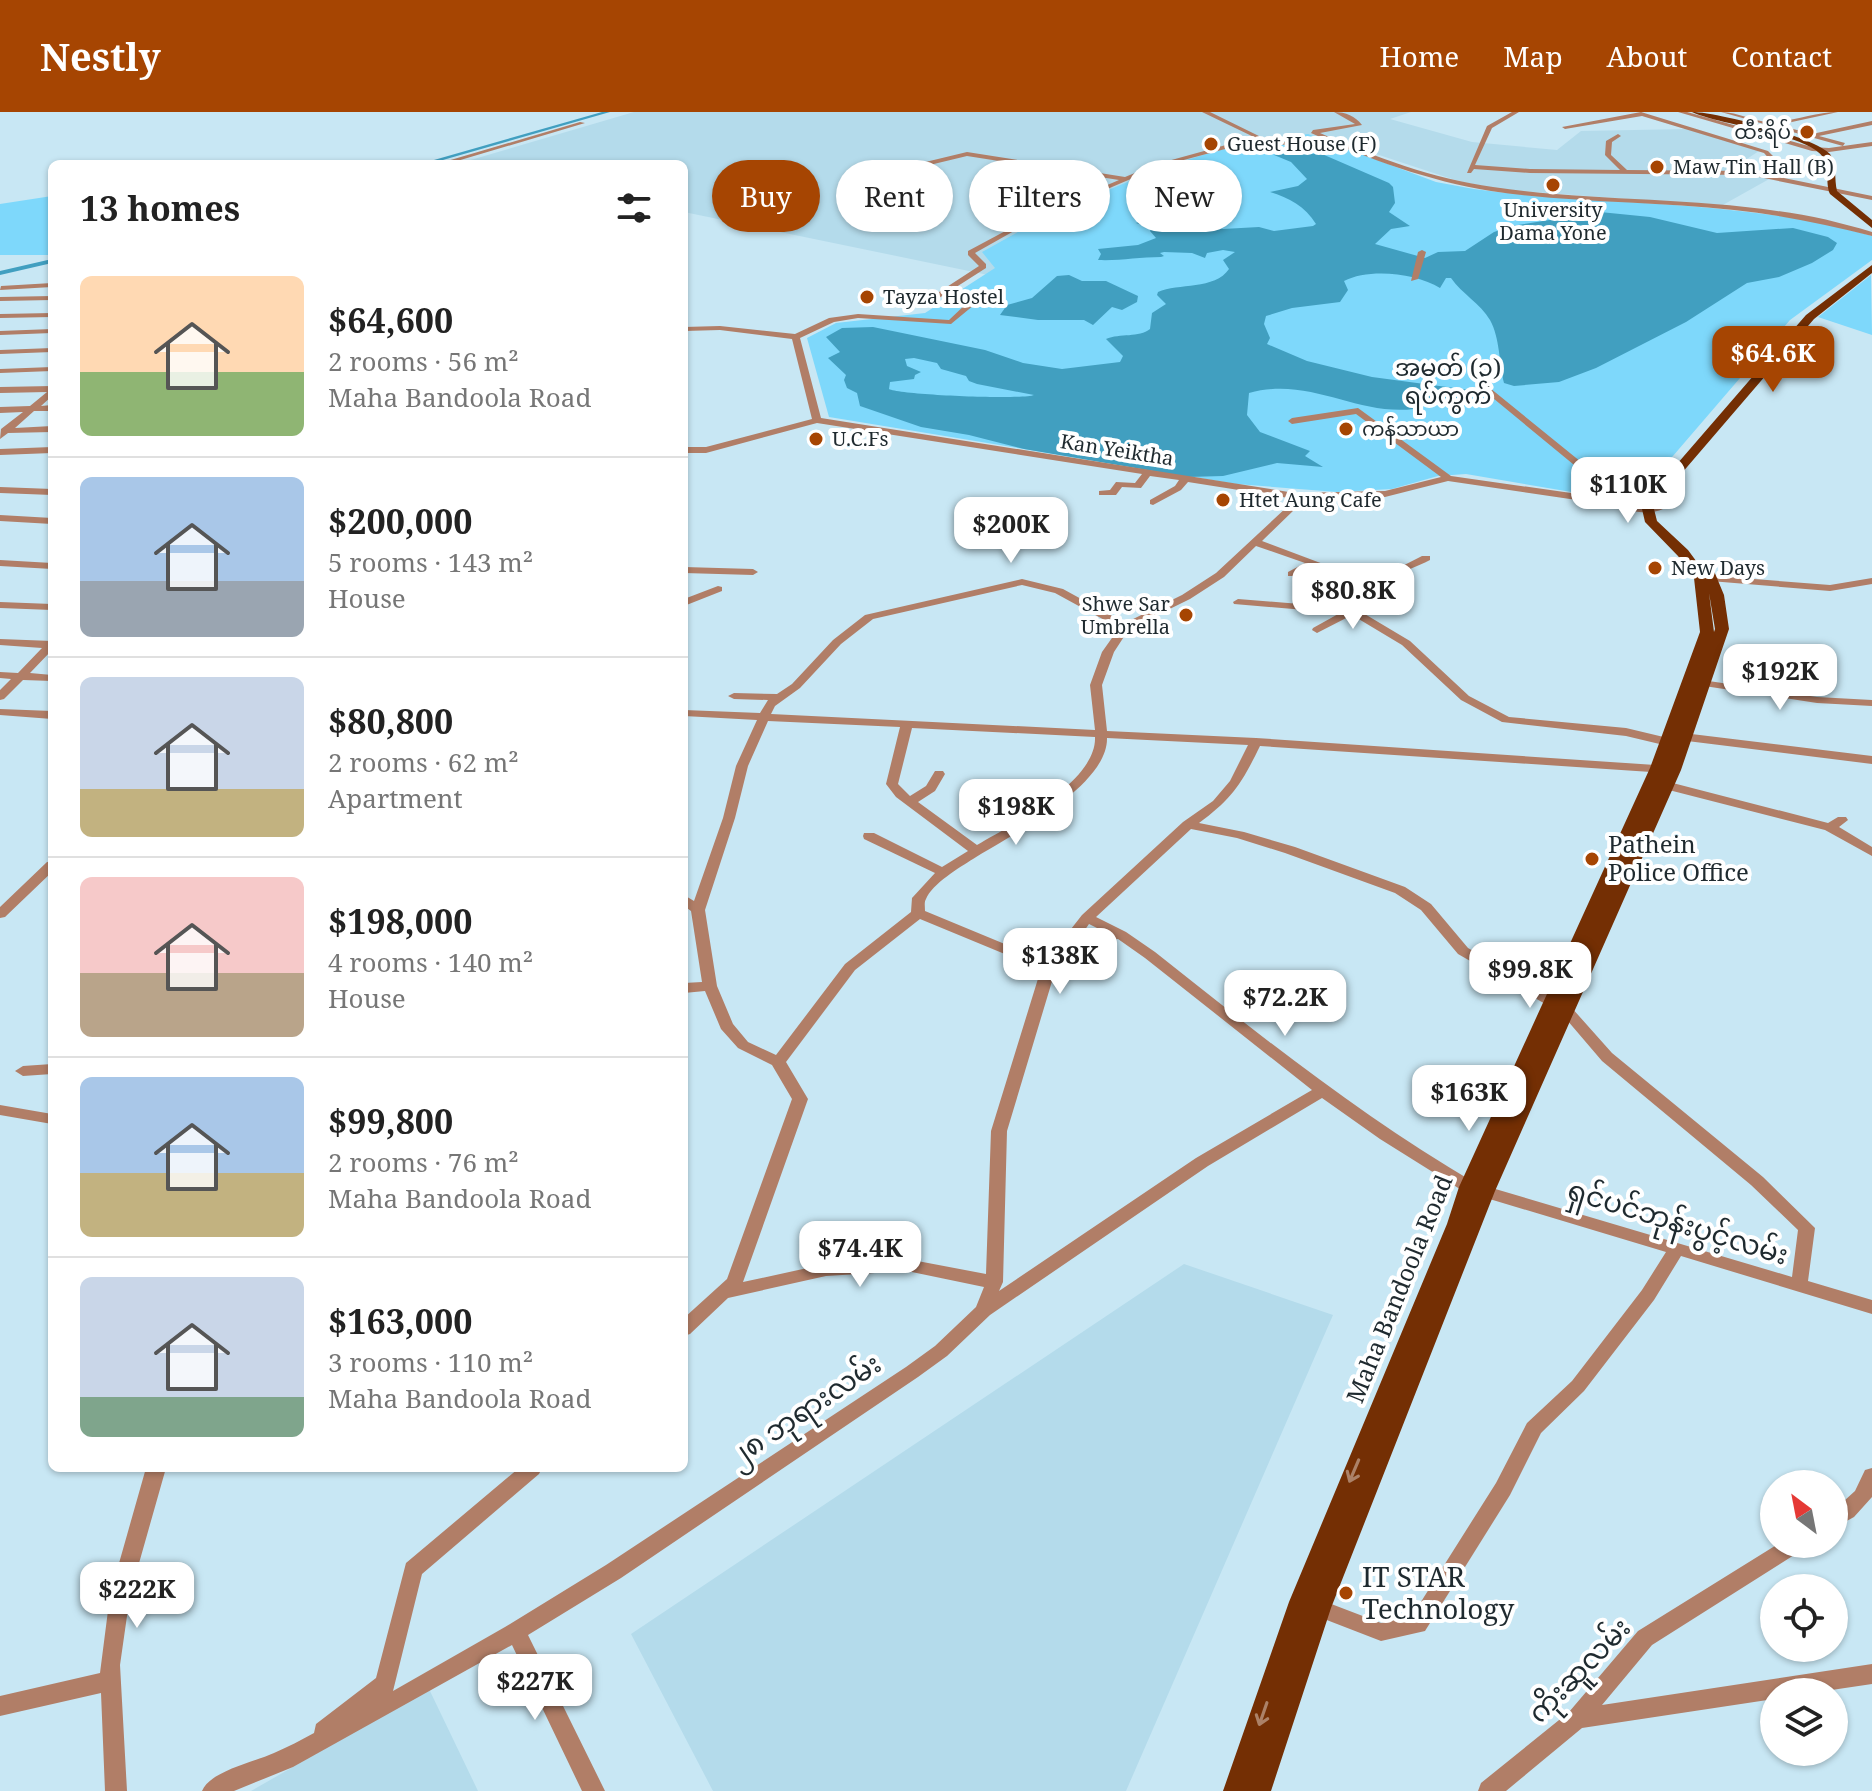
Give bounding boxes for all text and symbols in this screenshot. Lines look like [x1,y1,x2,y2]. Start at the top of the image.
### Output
text: Nestly [40,30,161,82]
text: Home [1380,37,1459,75]
text: Map [1503,37,1563,75]
text: About [1607,37,1687,75]
text: Contact [1731,37,1832,75]
place label: ထီးရိပ် [1734,118,1791,148]
marker: ထီးရိပ် [1798,123,1816,141]
place label: Guest House (F) [1227,130,1377,157]
marker: Guest House (F) [1202,135,1220,153]
place label: Maw Tin Hall (B) [1673,153,1834,180]
marker: Maw Tin Hall (B) [1648,158,1666,176]
chip: Buy [712,160,820,232]
chip: Rent [836,160,953,232]
chip: Filters [969,160,1110,232]
chip: New [1126,160,1242,232]
marker: University Dama Yone [1544,176,1562,194]
text: 13 homes [80,185,240,231]
icon: filters [612,186,656,230]
place label: University Dama Yone [1499,196,1607,246]
place label: Tayza Hostel [883,283,1004,310]
marker: Tayza Hostel [858,288,876,306]
text: $64,600 [328,297,453,343]
icon: home [144,308,240,404]
pin: $64.6K [1708,326,1838,394]
text: $64.6K [1730,334,1816,370]
text: 2 rooms · 56 m² [328,343,519,379]
district label: အမှတ် (၃) ရပ်ကွက် [1395,350,1501,415]
text: Maha Bandoola Road [328,379,591,415]
place label: ကန်သာယာ [1362,415,1459,445]
marker: ကန်သာယာ [1337,420,1355,438]
place label: U.C.Fs [832,425,889,452]
street label: Kan Yeiktha [1059,427,1176,472]
marker: U.C.Fs [807,430,825,448]
pin: $110K [1572,457,1684,525]
text: $110K [1589,465,1667,501]
place label: Htet Aung Cafe [1239,486,1382,513]
marker: Htet Aung Cafe [1214,491,1232,509]
pin: $200K [955,497,1067,565]
text: $200,000 [328,498,472,544]
text: $200K [972,505,1050,541]
icon: home [144,509,240,605]
text: 5 rooms · 143 m² [328,544,533,580]
place label: New Days [1671,554,1765,581]
marker: New Days [1646,559,1664,577]
pin: $80.8K [1288,563,1418,631]
text: $80.8K [1310,571,1396,607]
text: House [328,580,406,616]
place label: Shwe Sar Umbrella [1081,590,1171,640]
marker: Shwe Sar Umbrella [1177,606,1195,624]
pin: $192K [1724,644,1836,712]
text: $192K [1741,652,1819,688]
text: $80,800 [328,698,453,744]
icon: home [144,709,240,805]
text: 2 rooms · 62 m² [328,744,519,780]
pin: $198K [960,779,1072,847]
text: Apartment [328,780,463,816]
text: $198K [977,787,1055,823]
place label: Pathein Police Office [1608,827,1749,888]
marker: Pathein Police Office [1583,850,1601,868]
text: $198,000 [328,898,472,944]
icon: home [144,909,240,1005]
pin: $138K [1004,928,1116,996]
text: $138K [1021,936,1099,972]
pin: $99.8K [1465,942,1595,1010]
text: 4 rooms · 140 m² [328,944,533,980]
text: $99.8K [1487,950,1573,986]
pin: $72.2K [1220,970,1350,1038]
text: $72.2K [1242,978,1328,1014]
text: House [328,980,406,1016]
pin: $163K [1413,1065,1525,1133]
text: $163K [1430,1073,1508,1109]
text: $99,800 [328,1098,453,1144]
icon: home [144,1109,240,1205]
text: 2 rooms · 76 m² [328,1144,519,1180]
street label: Maha Bandoola Road [1338,1169,1460,1407]
street label: ရှင်ပင်ဘုန်းပွင့်လမ်း [1562,1169,1793,1277]
text: Maha Bandoola Road [328,1180,591,1216]
pin: $74.4K [795,1221,925,1289]
text: $74.4K [817,1229,903,1265]
text: $163,000 [328,1298,472,1344]
icon: home [144,1309,240,1405]
text: 3 rooms · 110 m² [328,1344,533,1380]
street label: ၂၈ ဘုရားလမ်း [719,1344,891,1479]
text: Maha Bandoola Road [328,1380,591,1416]
one-way arrow [1346,1458,1361,1483]
north arrow [1760,1470,1848,1558]
map controls [1760,1470,1848,1766]
place label: IT STAR Technology [1362,1557,1514,1627]
pin: $222K [81,1562,193,1630]
text: $222K [98,1570,176,1606]
button: locate [1760,1574,1848,1662]
marker: IT STAR Technology [1337,1584,1355,1602]
street label: ကိုးဆူလမ်း [1518,1608,1642,1734]
pin: $227K [479,1654,591,1722]
text: $227K [496,1662,574,1698]
button: layers [1760,1678,1848,1766]
one-way arrow [1254,1702,1269,1727]

